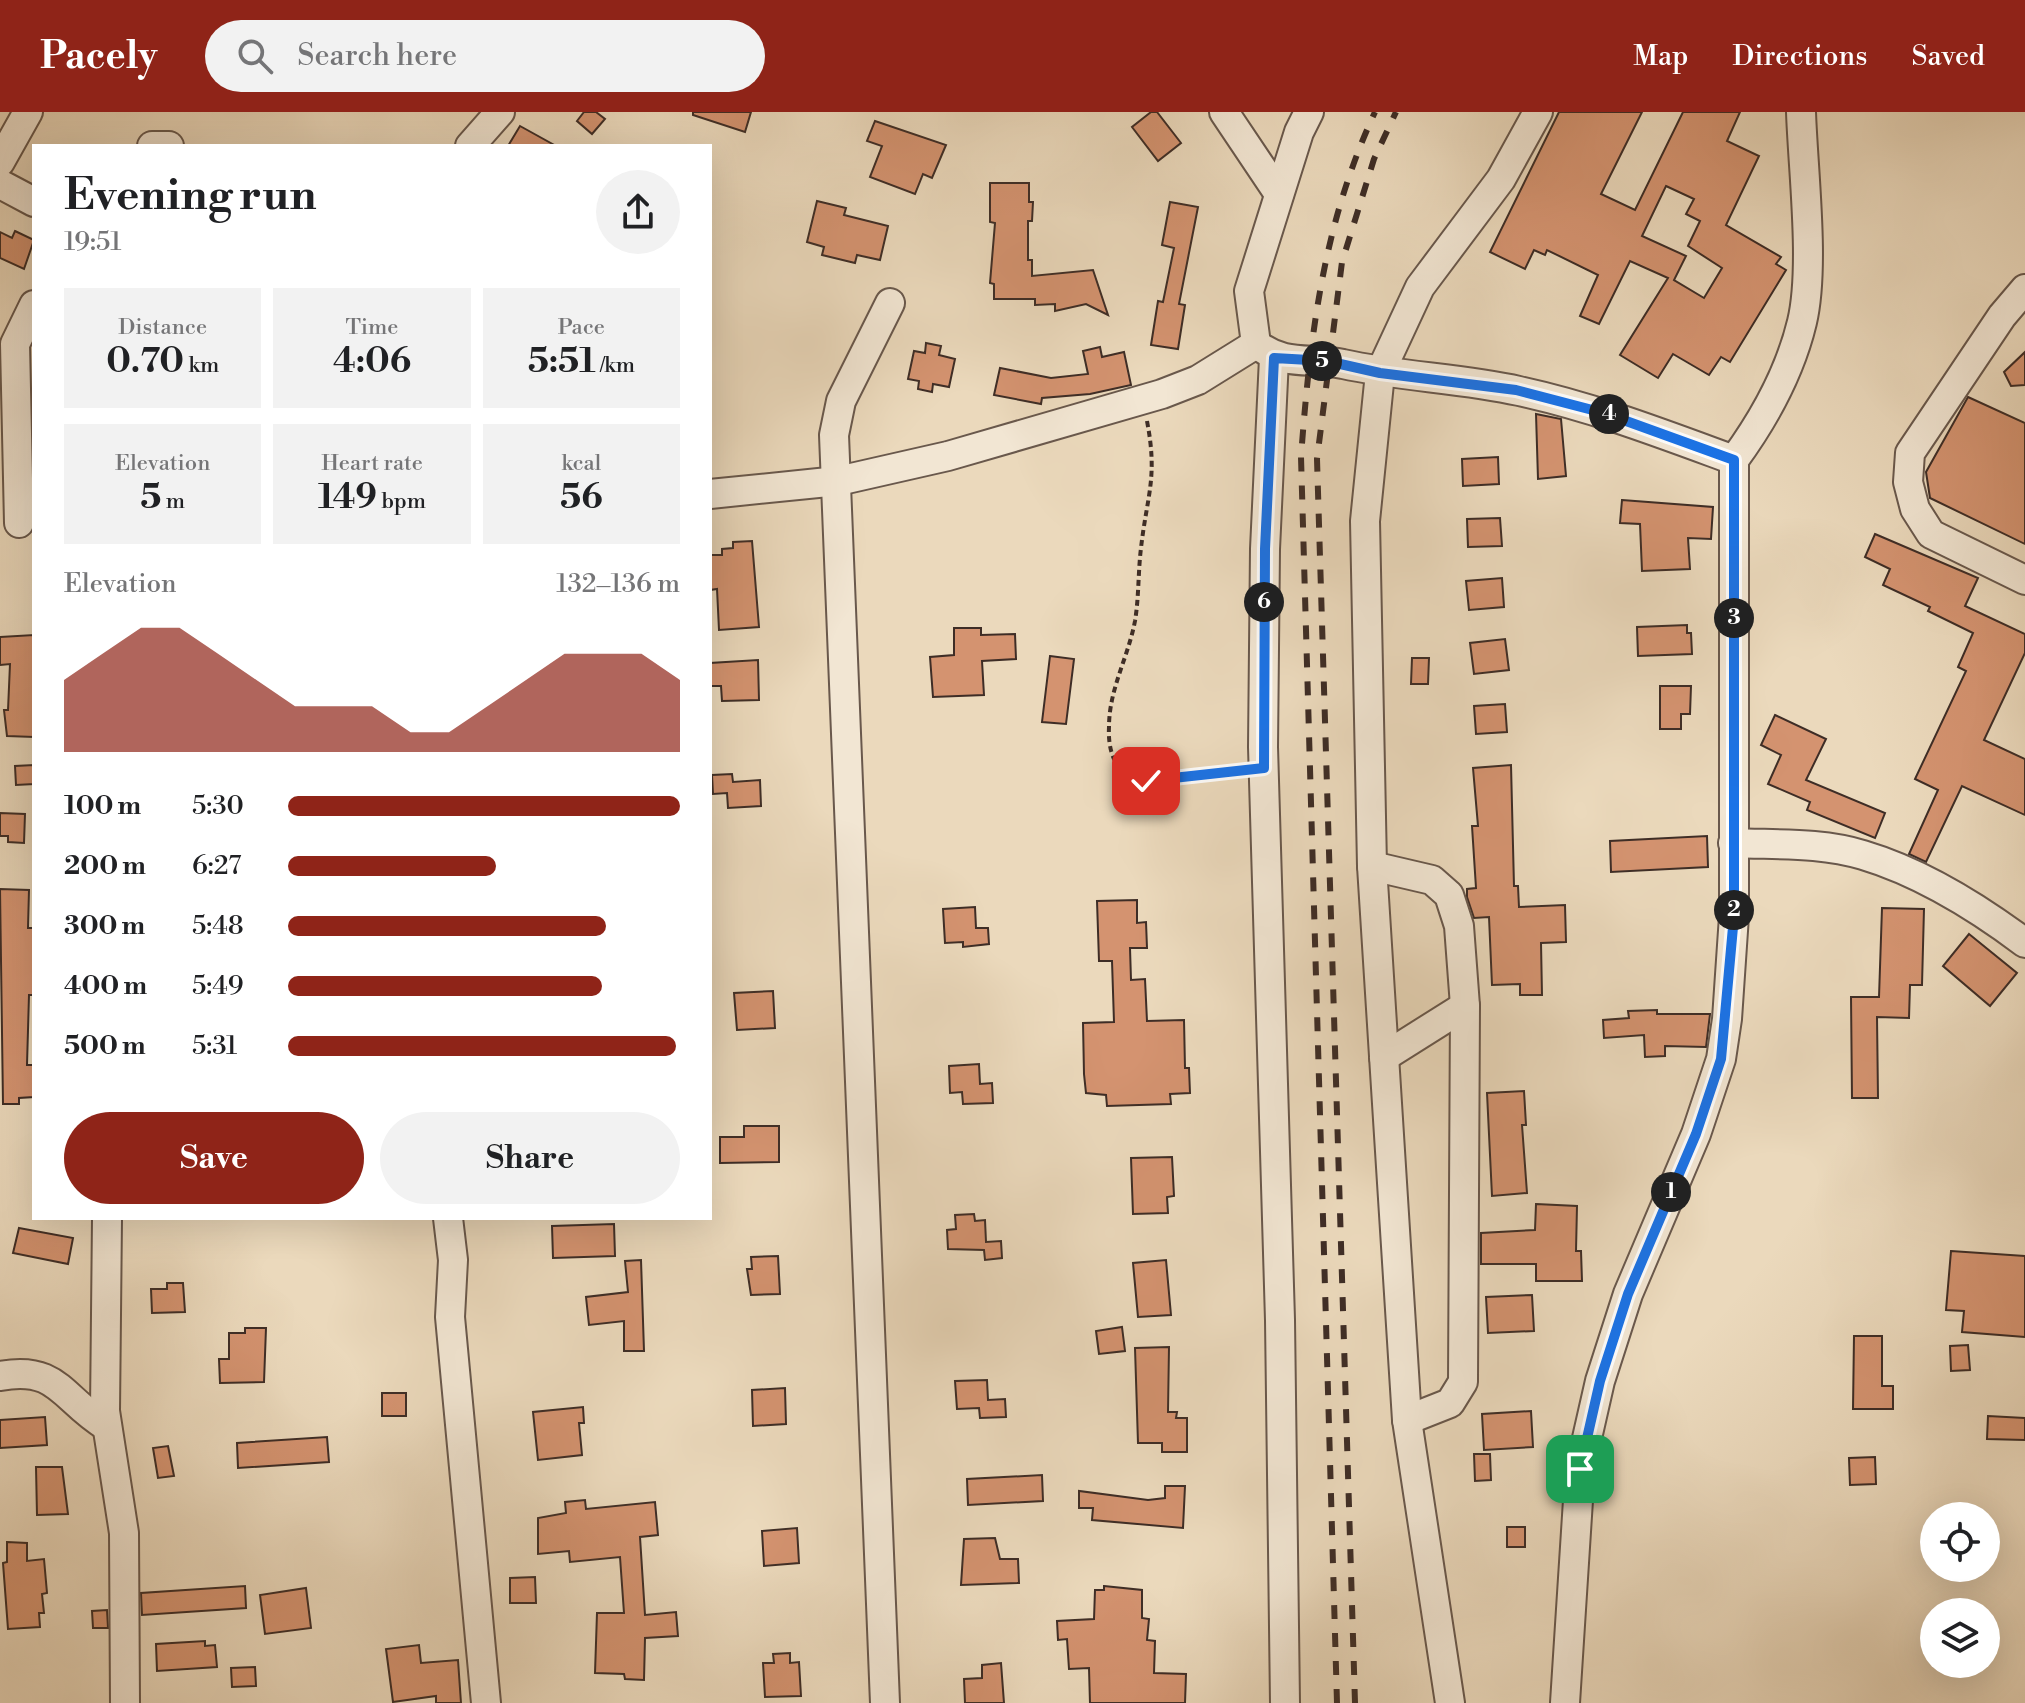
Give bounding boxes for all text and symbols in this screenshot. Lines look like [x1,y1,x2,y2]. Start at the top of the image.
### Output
search box [205,20,765,92]
text: Pacely [40,33,157,80]
icon: search [233,34,277,78]
text: Search here [297,37,457,75]
text: Map [1633,39,1688,74]
text: Directions [1732,39,1867,74]
text: Saved [1911,39,1985,74]
text: Evening run [64,168,317,223]
button: share [596,170,680,254]
text: 19:51 [64,226,121,258]
text: Distance [118,314,207,341]
text: Time [346,314,398,341]
text: Pace [558,314,605,341]
text: 0.70 [106,341,184,383]
text: 4:06 [333,341,411,383]
text: 5:51 [528,341,595,383]
pin: 5 [1302,341,1342,381]
text: 5 [1315,347,1329,374]
text: km [184,352,219,379]
text: /km [595,352,635,379]
pin: 4 [1589,394,1629,434]
text: 4 [1602,400,1616,427]
text: Elevation [115,450,210,477]
text: Heart rate [321,450,423,477]
text: kcal [561,450,601,477]
text: 5 [140,477,161,519]
text: 149 [318,477,377,519]
text: 56 [560,477,603,519]
text: m [161,488,185,515]
text: bpm [377,488,426,515]
text: Elevation [64,568,177,600]
text: 132–136 m [556,568,680,600]
pin: 6 [1244,582,1284,622]
text: 6 [1257,588,1271,615]
pin: 3 [1714,598,1754,638]
text: 3 [1727,604,1741,631]
pin [1112,747,1180,815]
icon: check [1124,759,1168,803]
text: 100 m [64,790,141,822]
text: 5:30 [192,790,244,822]
text: 200 m [64,850,146,882]
text: 6:27 [192,850,241,882]
pin: 2 [1714,890,1754,930]
text: 2 [1727,896,1741,923]
text: 300 m [64,910,145,942]
text: 5:48 [192,910,244,942]
text: 400 m [64,970,147,1002]
text: 5:49 [192,970,243,1002]
text: 500 m [64,1030,146,1062]
text: 5:31 [192,1030,237,1062]
button: Save [64,1112,364,1204]
button: Share [380,1112,680,1204]
pin: 1 [1651,1172,1691,1212]
text: 1 [1666,1178,1676,1205]
pin [1546,1435,1614,1503]
icon: arrive [1558,1447,1602,1491]
map controls [1920,1502,2000,1678]
button: locate [1920,1502,2000,1582]
button: layers [1920,1598,2000,1678]

